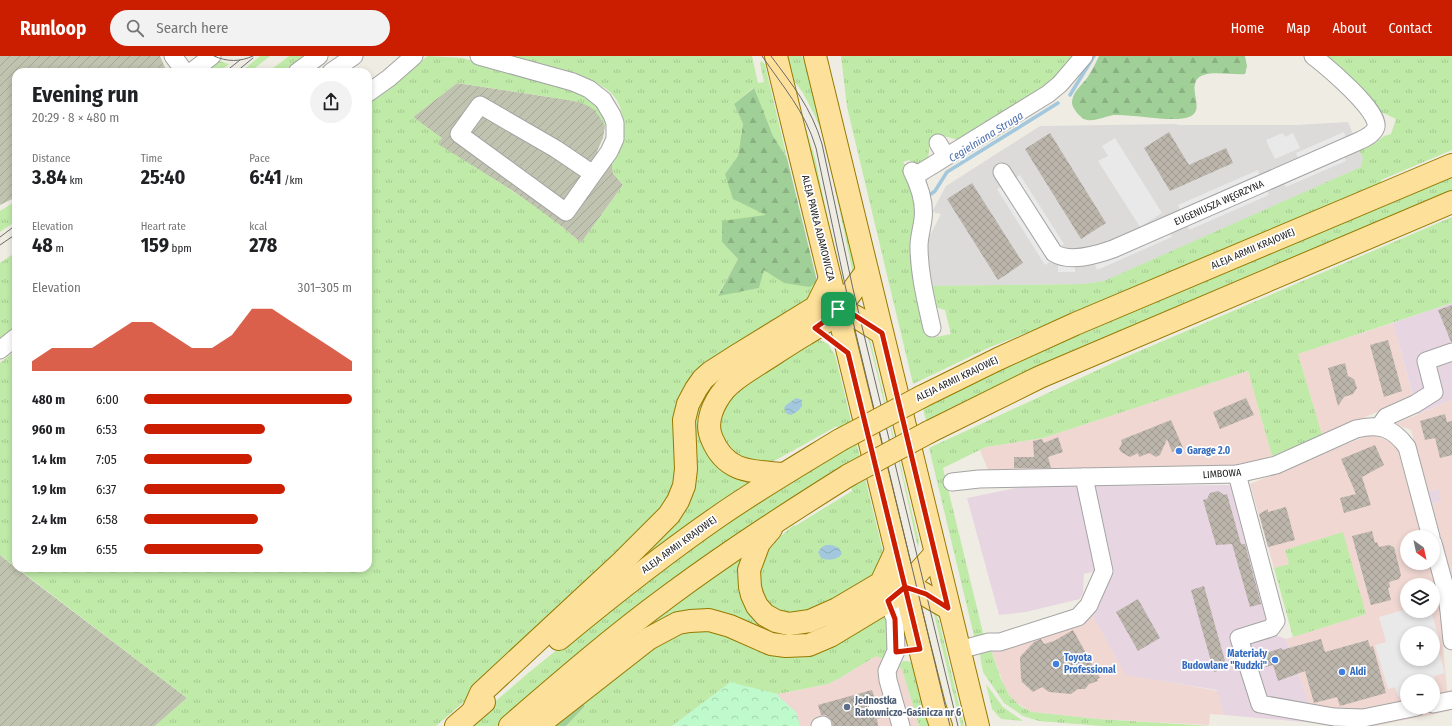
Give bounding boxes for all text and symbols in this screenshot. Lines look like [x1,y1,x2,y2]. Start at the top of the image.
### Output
search box [110,10,390,46]
text: Runloop [20,17,86,40]
icon: search [124,17,146,39]
text: Search here [156,19,228,37]
text: Home [1231,20,1264,37]
text: Map [1286,20,1310,37]
text: About [1332,20,1367,37]
text: Contact [1389,20,1432,37]
text: Evening run [32,81,139,108]
button: share [310,81,352,123]
water label: Cegielniana Struga [946,109,1026,165]
text: 20:29 · 8 × 480 m [32,110,119,125]
text: Distance [32,152,71,165]
text: Time [141,152,162,165]
text: Pace [249,152,270,165]
text: 3.84 [32,165,67,189]
text: 25:40 [141,165,185,189]
text: 6:41 [249,165,282,189]
text: km [67,174,83,187]
text: /km [282,174,303,187]
street label: ALEJA PAWŁA ADAMOWICZA [799,174,837,283]
street label: EUGENIUSZA WĘGRZYNA [1172,178,1266,228]
text: Elevation [32,220,73,233]
text: Heart rate [141,220,186,233]
text: kcal [249,220,267,233]
street label: ALEJA ARMII KRAJOWEJ [1209,226,1297,272]
text: 48 [32,233,53,257]
text: 159 [141,233,169,257]
text: 278 [249,233,277,257]
text: m [53,242,64,255]
text: bpm [169,242,192,255]
text: Elevation [32,280,81,295]
text: 301–305 m [298,280,352,295]
pin [821,292,855,326]
icon: arrive [827,298,849,320]
street label: ALEJA ARMII KRAJOWEJ [914,354,1000,404]
text: 480 m [32,392,65,407]
text: 6:00 [96,392,119,407]
text: 960 m [32,422,65,437]
text: 6:53 [96,422,117,437]
place label: Garage 2.0 [1187,445,1231,457]
marker: Garage 2.0 [1174,446,1184,456]
text: 1.4 km [32,452,66,467]
text: 7:05 [96,452,117,467]
street label: LIMBOWA [1202,467,1242,481]
text: 1.9 km [32,482,66,497]
text: 6:37 [96,482,116,497]
text: 2.4 km [32,512,67,527]
text: 6:58 [96,512,118,527]
street label: ALEJA ARMII KRAJOWEJ [639,514,719,576]
north arrow [1400,530,1440,570]
map controls [1400,530,1440,714]
text: 2.9 km [32,542,67,557]
text: 6:55 [96,542,117,557]
button: layers [1400,578,1440,618]
button: + [1400,626,1440,666]
place label: Materiały Budowlane "Rudzki" [1182,648,1267,672]
place label: Toyota Professional [1064,652,1116,676]
marker: Materiały Budowlane "Rudzki" [1270,655,1280,665]
marker: Toyota Professional [1051,659,1061,669]
place label: Aldi [1349,666,1367,678]
marker: Aldi [1337,667,1347,677]
button: − [1400,674,1440,714]
place label: Jednostka Ratowniczo-Gaśnicza nr 6 [854,695,961,719]
marker: Jednostka Ratowniczo-Gaśnicza nr 6 [842,702,852,712]

